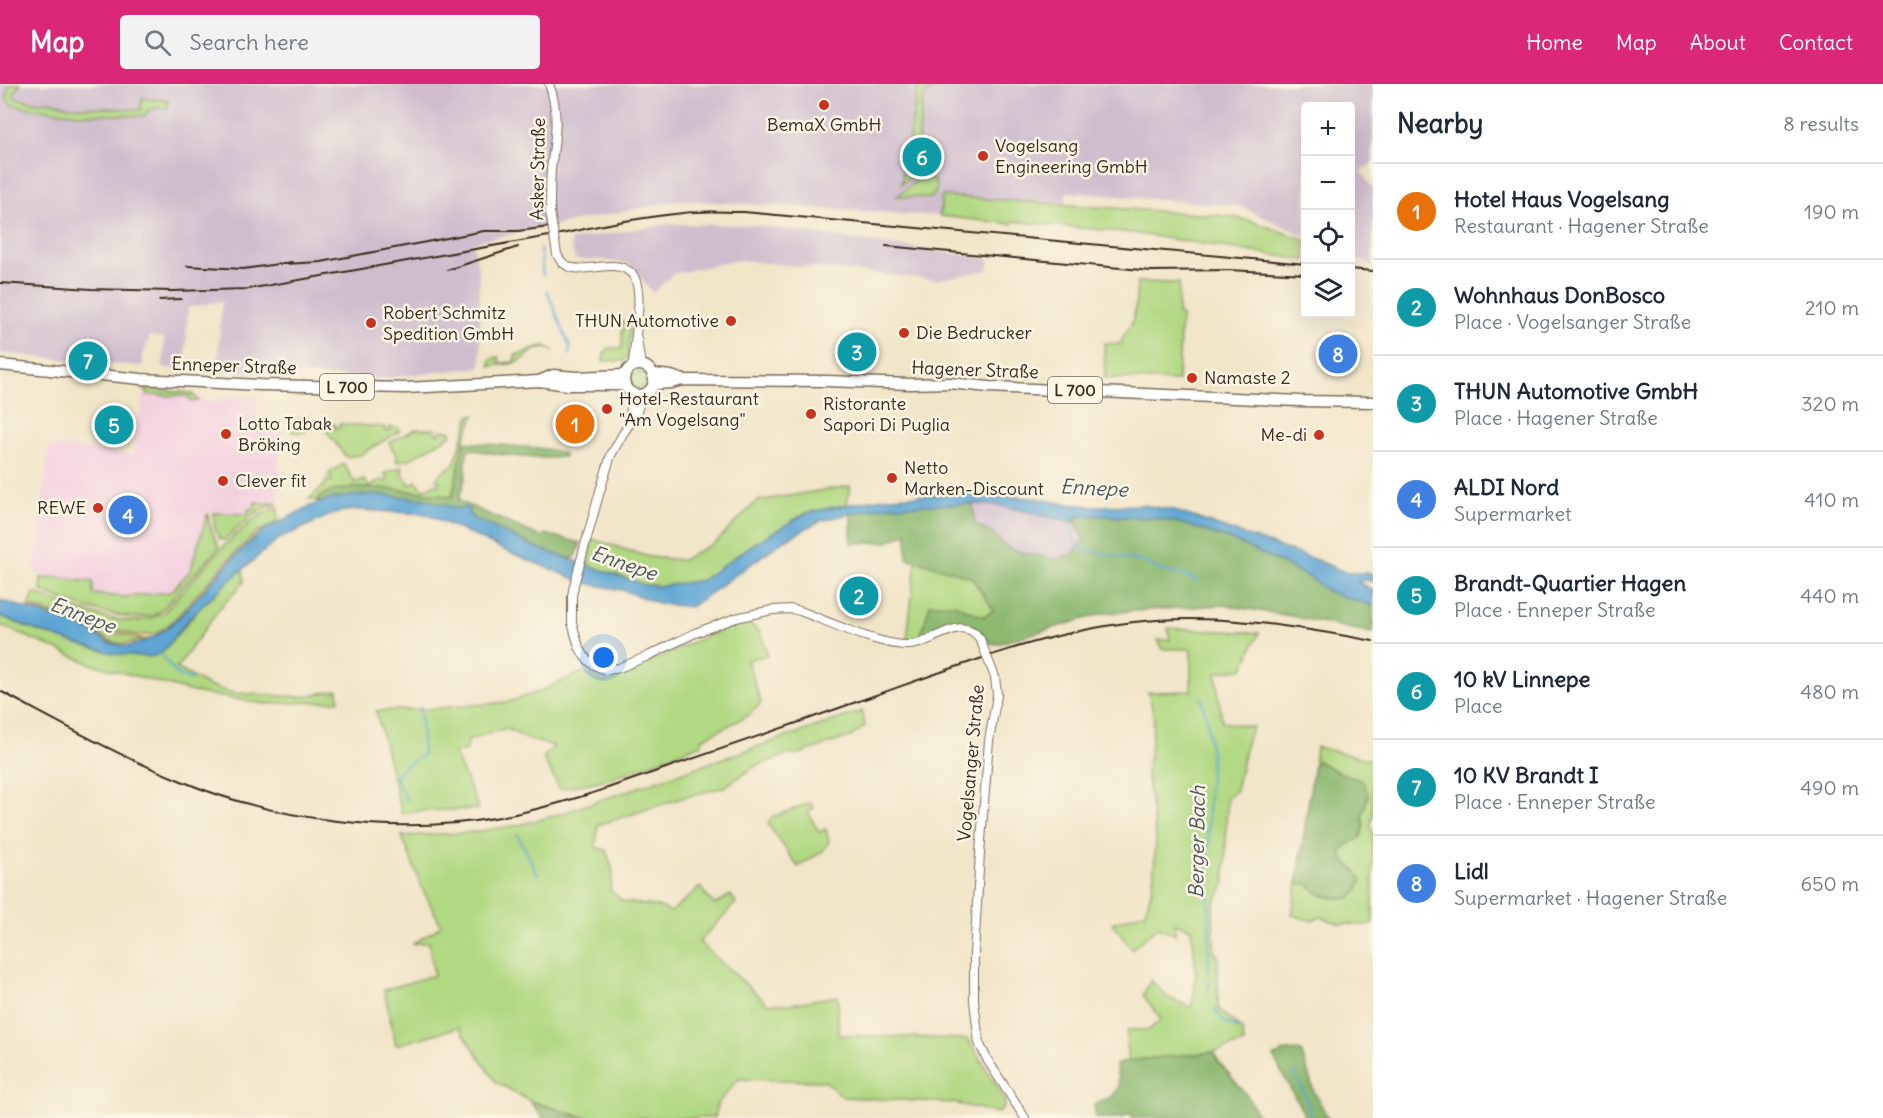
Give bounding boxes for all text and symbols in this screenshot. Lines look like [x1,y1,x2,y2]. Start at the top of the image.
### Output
search box [120,15,540,69]
text: Map [30,24,84,60]
icon: search [141,26,174,59]
text: Search here [189,28,309,56]
text: Home [1526,29,1583,56]
text: Map [1616,29,1657,56]
text: About [1690,29,1746,56]
text: Contact [1779,29,1853,56]
marker: BemaX GmbH [817,98,831,112]
map controls [1301,102,1355,318]
button: + [1301,102,1355,156]
text: Nearby [1397,107,1483,140]
text: 8 results [1783,111,1859,136]
place label: BemaX GmbH [767,113,881,136]
street label: Asker Straße [525,117,550,221]
pin: 6 [902,134,942,180]
place label: Vogelsang Engineering GmbH [995,134,1148,178]
marker: Vogelsang Engineering GmbH [976,149,990,163]
button: − [1301,156,1355,210]
text: Hotel Haus Vogelsang [1454,185,1669,213]
text: 1 [1413,199,1420,224]
text: 190 m [1804,199,1859,224]
button: locate [1301,210,1355,264]
text: Restaurant · Hagener Straße [1454,213,1709,238]
button: layers [1301,264,1355,318]
text: Wohnhaus DonBosco [1454,281,1665,309]
text: 2 [1411,295,1422,320]
text: 210 m [1805,295,1859,320]
place label: Robert Schmitz Spedition GmbH [383,301,514,345]
place label: THUN Automotive [575,309,719,332]
text: Place · Vogelsanger Straße [1454,309,1691,334]
marker: THUN Automotive [724,314,738,328]
marker: Robert Schmitz Spedition GmbH [364,316,378,330]
place label: Die Bedrucker [916,321,1033,344]
marker: Die Bedrucker [897,326,911,340]
pin: 3 [838,330,876,374]
pin: 8 [1318,332,1358,376]
pin: 7 [68,338,107,384]
street label: Enneper Straße [171,352,297,379]
street label: Hagener Straße [911,356,1039,383]
place label: Namaste 2 [1204,366,1291,389]
marker: Namaste 2 [1185,371,1199,385]
road number: L 700 [320,374,374,400]
road number: L 700 [1048,377,1102,403]
text: THUN Automotive GmbH [1454,377,1698,405]
place label: Hotel-Restaurant "Am Vogelsang" [619,387,759,431]
text: 3 [1411,391,1422,416]
text: 320 m [1801,391,1859,416]
place label: Ristorante Sapori Di Puglia [823,392,950,436]
pin: 5 [94,402,134,448]
pin: 1 [556,402,594,446]
marker: Hotel-Restaurant "Am Vogelsang" [600,402,614,416]
text: Place · Hagener Straße [1454,405,1658,430]
marker: Ristorante Sapori Di Puglia [804,407,818,421]
place label: Lotto Tabak Bröking [238,412,332,456]
place label: Me-di [1261,423,1307,446]
marker: Lotto Tabak Bröking [219,427,233,441]
marker: Me-di [1312,428,1326,442]
place label: Netto Marken-Discount [904,456,1044,500]
place label: Clever fit [235,469,307,492]
marker: Netto Marken-Discount [885,471,899,485]
water label: Ennepe [1060,473,1130,502]
text: ALDI Nord [1454,473,1559,501]
marker: Clever fit [216,474,230,488]
text: 4 [1411,487,1422,512]
text: 410 m [1804,487,1859,512]
pin: 4 [108,492,148,538]
place label: REWE [37,496,86,519]
marker: REWE [91,501,105,515]
text: Supermarket [1454,501,1572,526]
water label: Ennepe [588,540,661,586]
text: Brandt-Quartier Hagen [1454,569,1686,597]
pin: 2 [840,574,878,618]
text: 5 [1411,583,1422,608]
text: 440 m [1800,583,1859,608]
water label: Ennepe [47,591,120,639]
text: Place · Enneper Straße [1454,597,1656,622]
your location [589,643,618,672]
text: 10 kV Linnepe [1454,665,1590,693]
text: 6 [1411,679,1422,704]
text: 480 m [1800,679,1859,704]
street label: Vogelsanger Straße [952,684,989,842]
text: Place [1454,693,1502,718]
text: 10 KV Brandt I [1454,761,1599,789]
text: 7 [1412,775,1421,800]
text: 490 m [1800,775,1859,800]
water label: Berger Bach [1183,785,1210,899]
text: Place · Enneper Straße [1454,789,1656,814]
text: Lidl [1454,857,1489,885]
text: 8 [1411,871,1422,896]
text: 650 m [1801,871,1859,896]
text: Supermarket · Hagener Straße [1454,885,1727,910]

